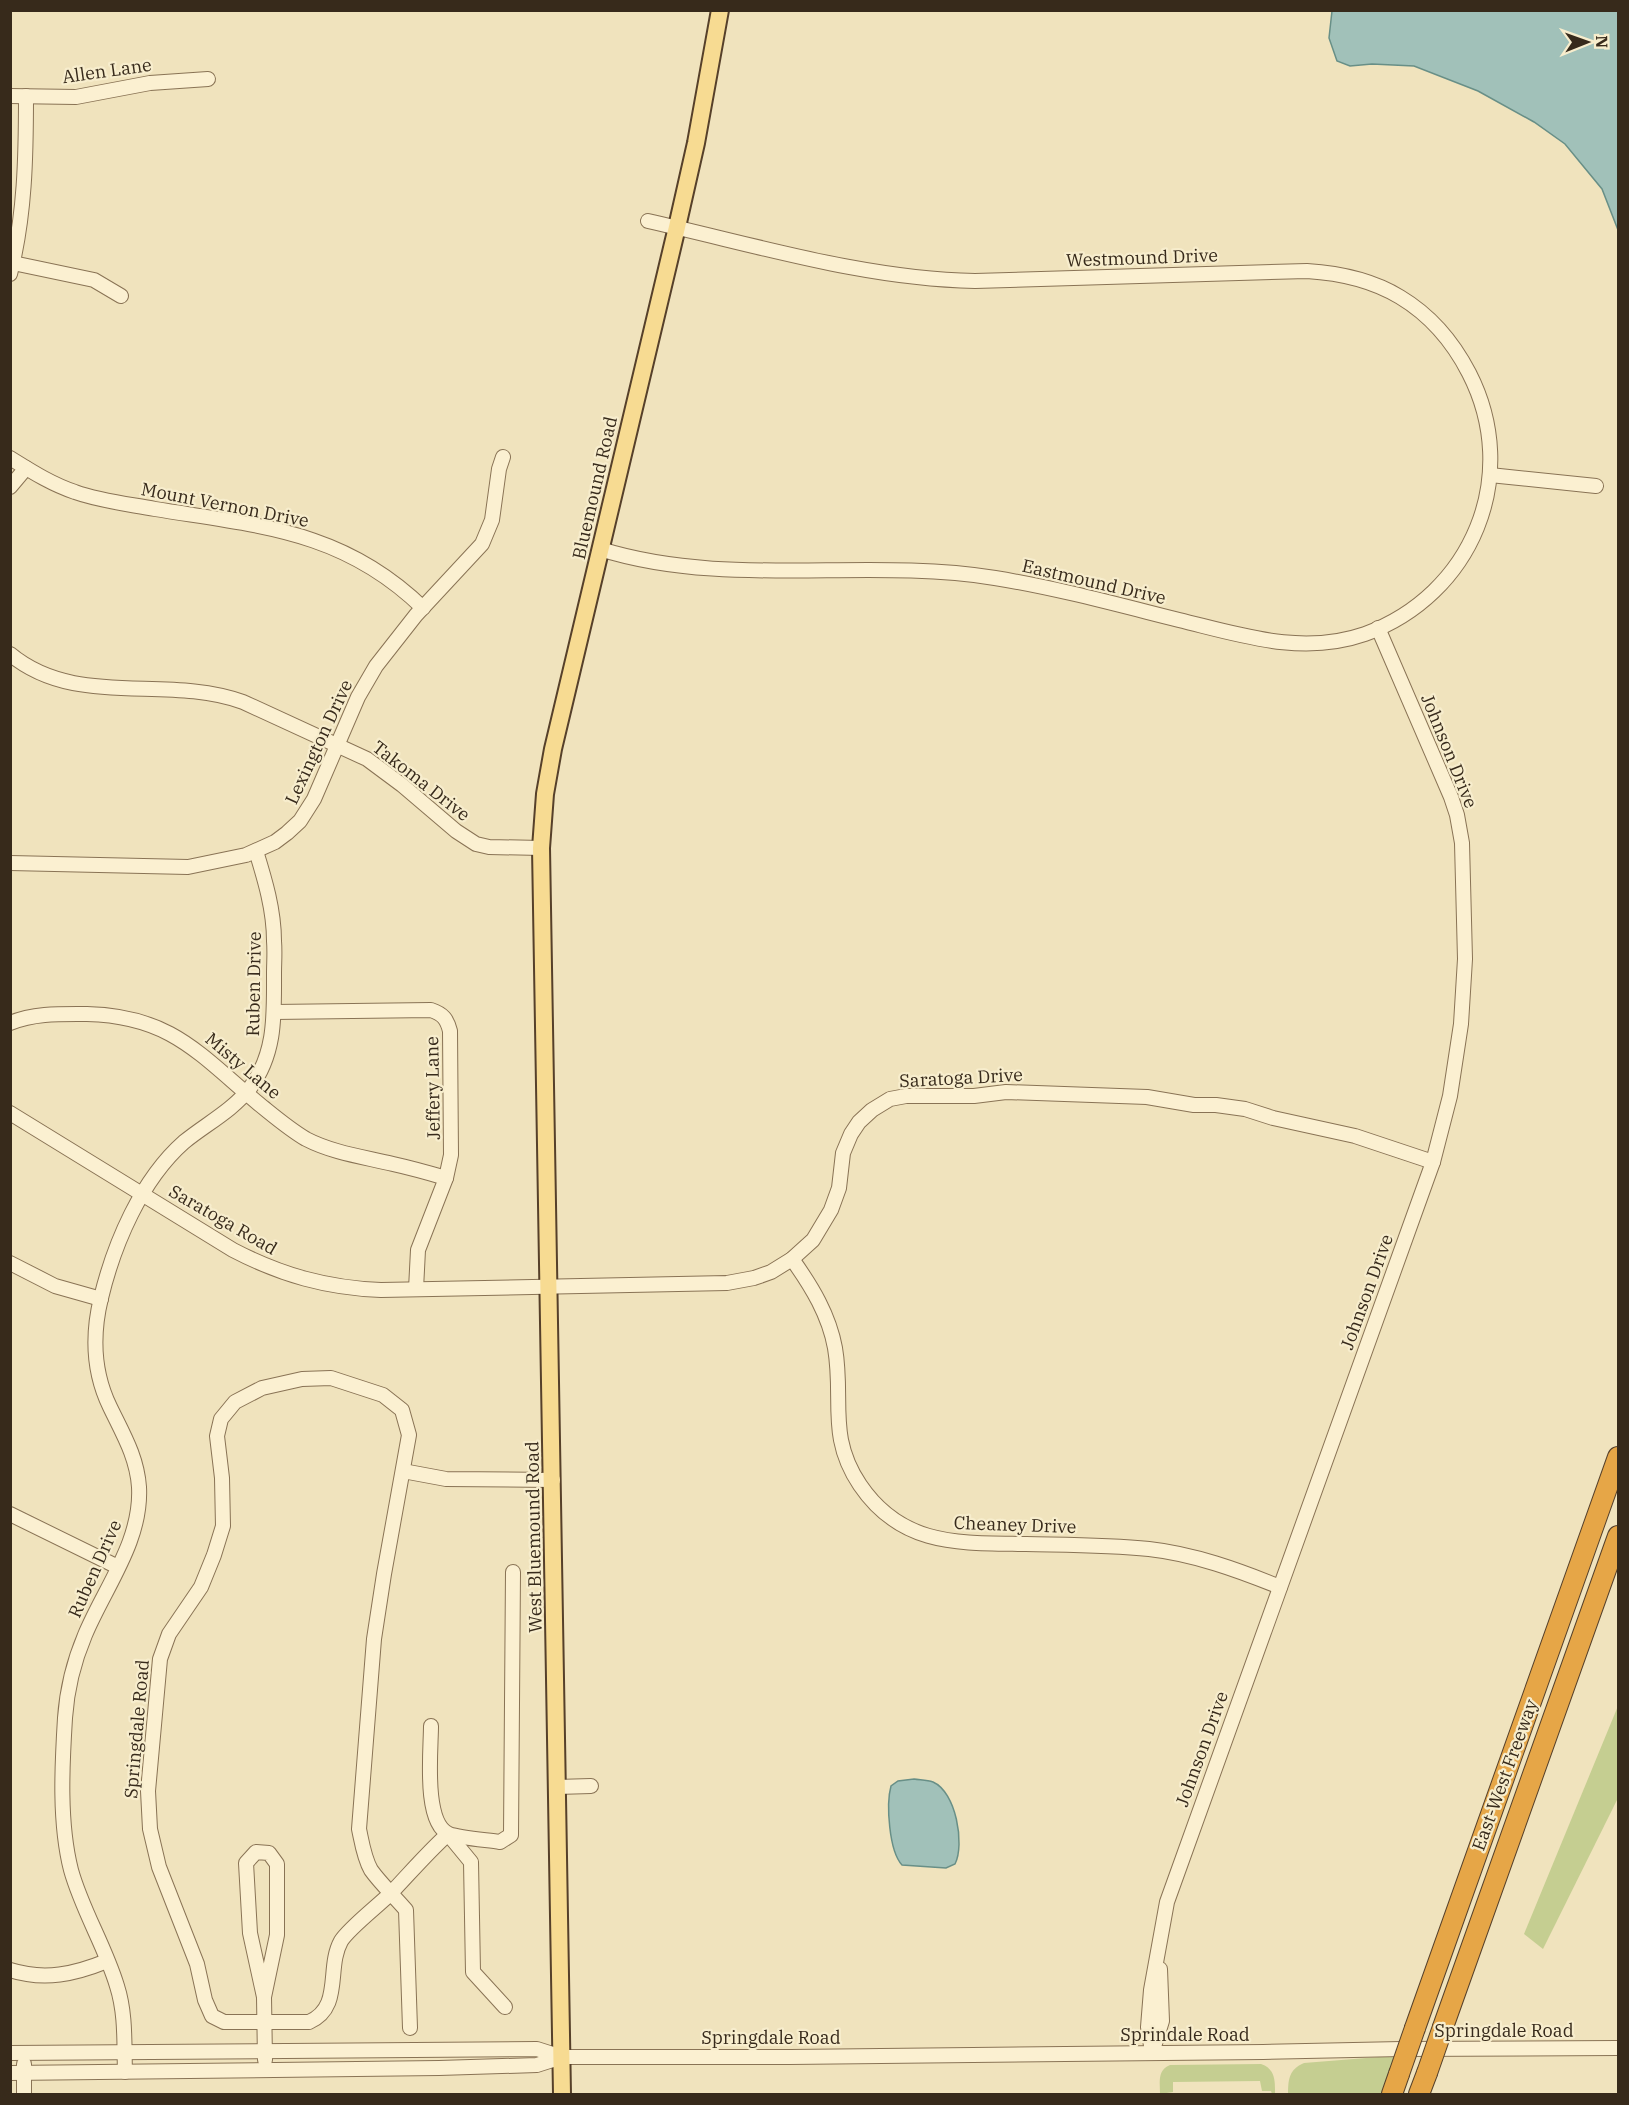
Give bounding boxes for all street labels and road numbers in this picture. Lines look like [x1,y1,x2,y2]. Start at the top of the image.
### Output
street label: Allen Lane [61,53,153,88]
street label: Westmound Drive [1066,243,1218,272]
street label: Bluemound Road [567,414,622,562]
street label: Mount Vernon Drive [139,477,311,532]
street label: Eastmound Drive [1020,554,1168,609]
street label: Lexington Drive [280,676,357,808]
street label: Johnson Drive [1416,690,1483,811]
street label: Takoma Drive [368,735,475,826]
street label: Ruben Drive [241,931,266,1037]
street label: Misty Lane [201,1027,286,1104]
street label: Jeffery Lane [420,1036,445,1140]
street label: Saratoga Drive [899,1063,1023,1092]
street label: Saratoga Road [165,1179,282,1260]
street label: Johnson Drive [1335,1231,1398,1353]
street label: West Bluemound Road [520,1441,547,1633]
street label: Cheaney Drive [953,1511,1077,1538]
street label: Ruben Drive [63,1516,126,1621]
street label: Springdale Road [119,1659,154,1799]
street label: Johnson Drive [1170,1688,1233,1810]
street label: East-West Freeway [1466,1696,1543,1854]
street label: Springdale Road [1434,2019,1574,2042]
street label: Sprindale Road [1120,2023,1250,2046]
street label: Springdale Road [701,2026,841,2049]

